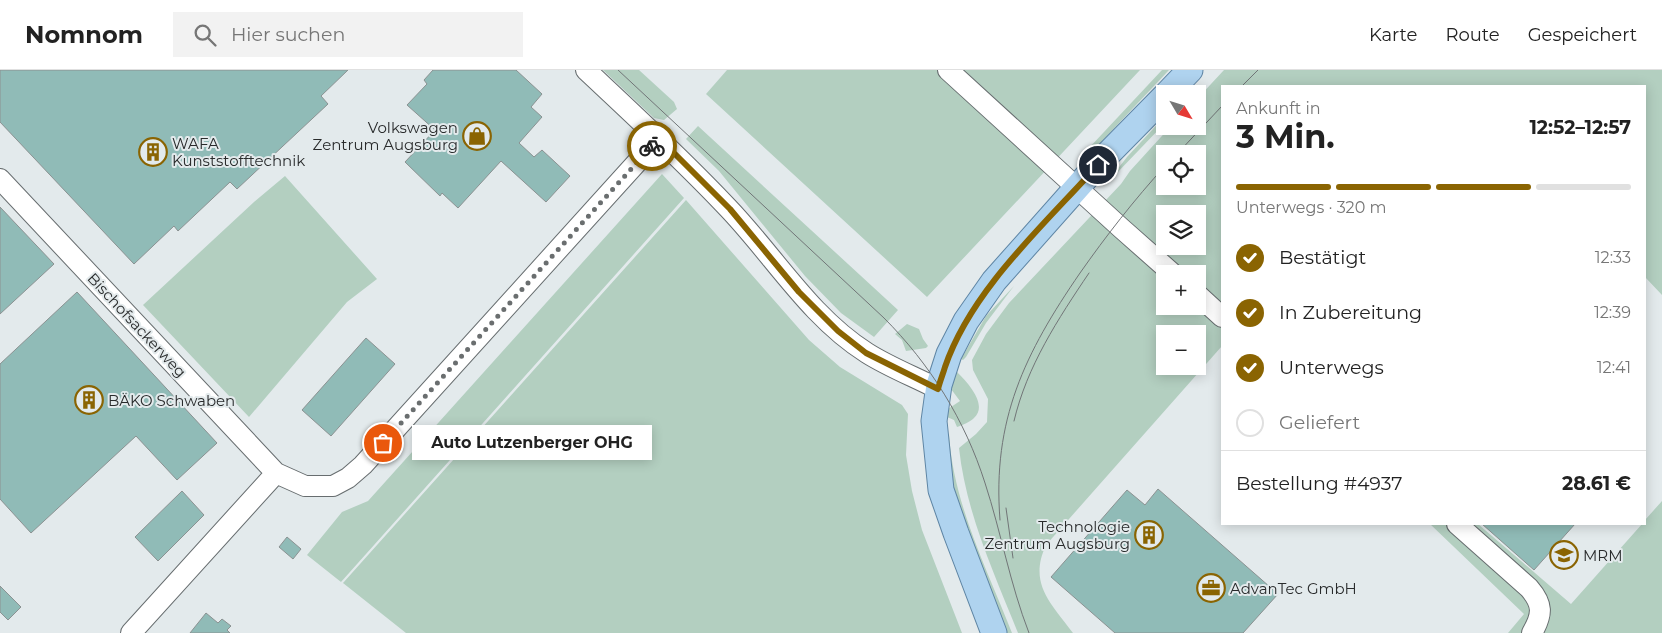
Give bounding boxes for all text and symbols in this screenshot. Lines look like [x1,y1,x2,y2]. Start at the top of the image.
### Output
search box [173,12,523,57]
text: Nomnom [25,20,143,49]
icon: search [191,21,219,49]
text: Hier suchen [231,23,345,46]
text: Karte [1369,24,1417,46]
text: Route [1445,24,1500,46]
text: Gespeichert [1528,24,1637,46]
north arrow [1156,85,1206,135]
map controls [1156,85,1206,375]
text: Ankunft in [1236,99,1321,118]
text: 12:52–12:57 [1529,116,1631,139]
text: 3 Min. [1236,117,1335,156]
place label: Volkswagen Zentrum Augsburg [313,118,458,154]
shop icon: Volkswagen Zentrum Augsburg [462,121,492,151]
courier [627,121,677,171]
icon: bike [638,132,666,160]
place label: WAFA Kunststofftechnik [172,134,305,170]
building icon: WAFA Kunststofftechnik [138,137,168,167]
pin [1077,144,1119,186]
button: locate [1156,145,1206,195]
icon: home [1084,151,1112,179]
text: Unterwegs · 320 m [1236,198,1386,217]
button: layers [1156,205,1206,255]
icon: check [1236,244,1264,272]
text: Bestätigt [1279,246,1366,269]
text: 12:33 [1595,248,1631,267]
button: + [1156,265,1206,315]
street label: Bischofsackerweg [84,269,190,381]
icon: check [1236,299,1264,327]
text: In Zubereitung [1279,301,1422,324]
text: 12:39 [1594,303,1631,322]
button: − [1156,325,1206,375]
icon: check [1236,354,1264,382]
text: Unterwegs [1279,356,1384,379]
text: 12:41 [1597,358,1631,377]
building icon: BÄKO Schwaben [74,385,104,415]
place label: BÄKO Schwaben [108,391,235,410]
text: Geliefert [1279,411,1360,434]
pin [362,422,404,464]
callout: Auto Lutzenberger OHG [413,426,653,460]
icon: bag [369,429,397,457]
text: Auto Lutzenberger OHG [431,433,633,452]
text: Bestellung #4937 [1236,472,1402,495]
text: 28.61 € [1562,472,1631,495]
place label: Technologie Zentrum Augsburg [985,517,1130,553]
building icon: Technologie Zentrum Augsburg [1134,520,1164,550]
school or university icon: MRM [1549,540,1579,570]
place label: MRM [1583,546,1623,565]
office icon: AdvanTec GmbH [1196,573,1226,603]
place label: AdvanTec GmbH [1230,579,1357,598]

